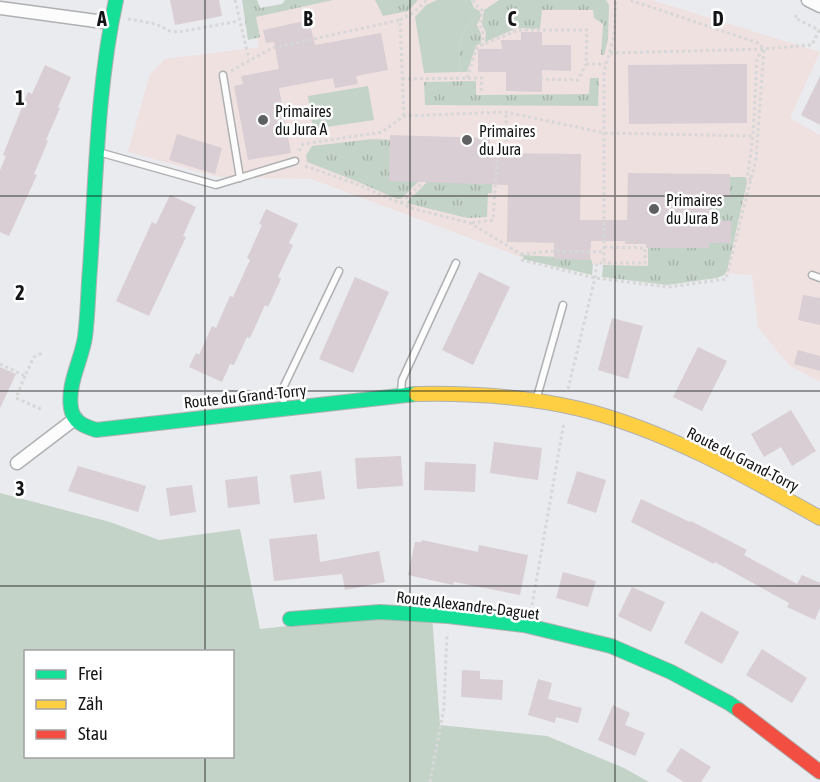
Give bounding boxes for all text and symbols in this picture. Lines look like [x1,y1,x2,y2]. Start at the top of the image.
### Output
text: A [96,7,107,30]
text: B [303,7,313,30]
text: C [508,7,517,30]
text: D [712,7,724,30]
text: 1 [15,86,25,109]
place label: Primaires du Jura A [275,102,332,138]
marker: Primaires du Jura A [256,113,270,127]
place label: Primaires du Jura [479,122,536,158]
marker: Primaires du Jura [460,133,474,147]
place label: Primaires du Jura B [666,191,723,227]
marker: Primaires du Jura B [647,202,661,216]
text: 2 [15,281,25,304]
street label: Route du Grand-Torry [183,381,308,412]
street label: Route du Grand-Torry [684,423,802,496]
text: 3 [15,477,25,500]
street label: Route Alexandre-Daguet [395,587,541,624]
legend [24,650,234,758]
text: Frei [78,663,103,684]
text: Zäh [78,693,103,714]
text: Stau [78,723,108,744]

